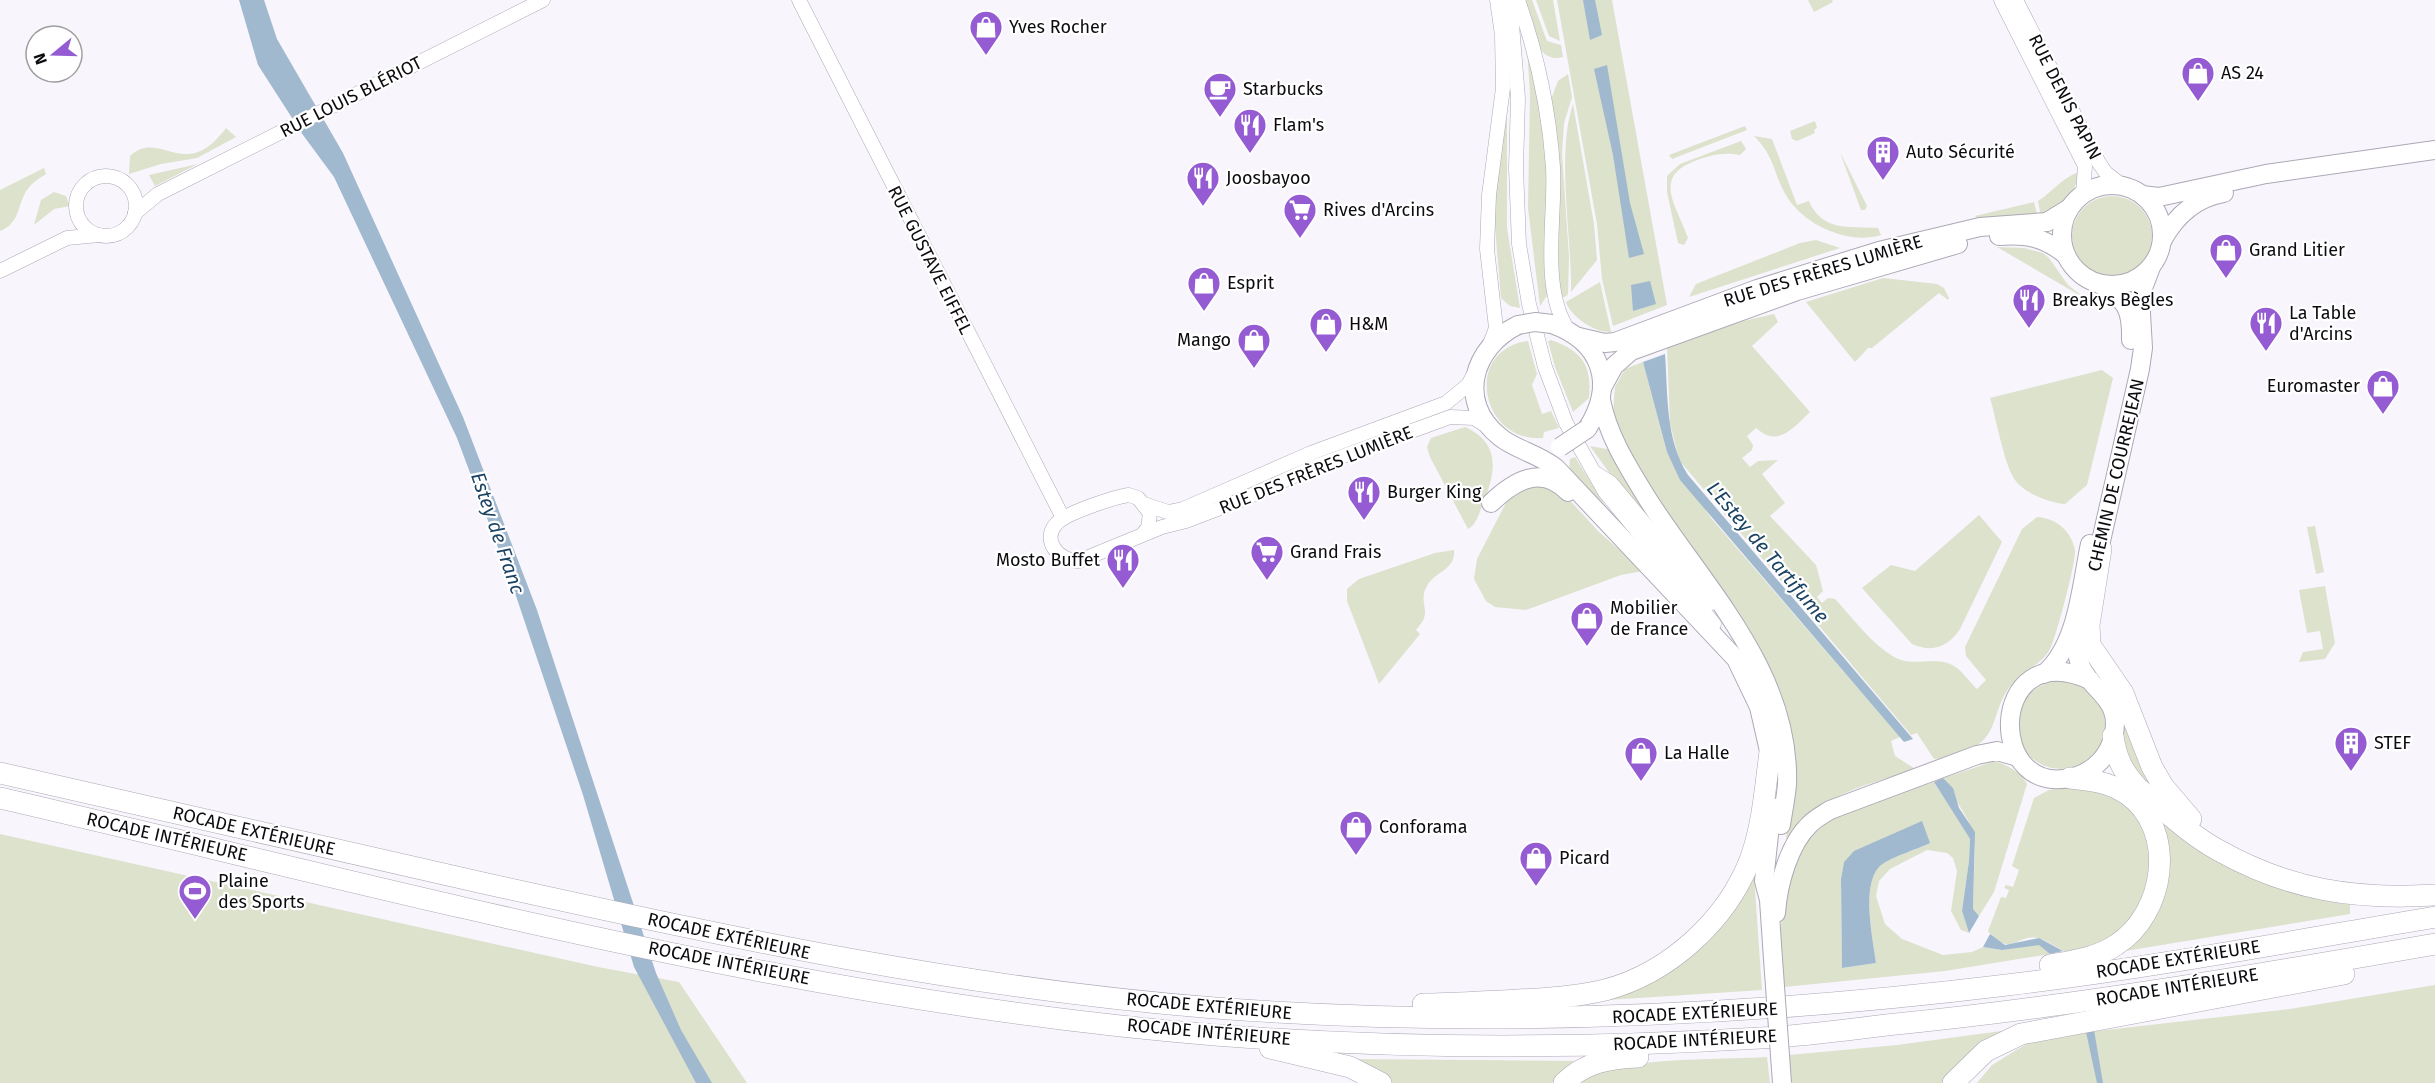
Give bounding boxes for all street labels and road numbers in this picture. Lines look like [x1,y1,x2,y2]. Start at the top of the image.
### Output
street label: RUE DENIS PAPIN [2024,30,2106,164]
street label: RUE LOUIS BLÉRIOT [276,51,426,142]
street label: RUE GUSTAVE EIFFEL [883,182,977,338]
street label: RUE DES FRÈRES LUMIÈRE [1721,229,1925,312]
street label: CHEMIN DE COURREJEAN [2083,376,2149,574]
street label: RUE DES FRÈRES LUMIÈRE [1216,420,1416,519]
street label: ROCADE EXTÉRIEURE [171,801,338,860]
street label: ROCADE INTÉRIEURE [84,807,250,866]
street label: ROCADE EXTÉRIEURE [645,907,813,964]
street label: ROCADE EXTÉRIEURE [2094,934,2262,983]
street label: ROCADE INTÉRIEURE [646,936,812,989]
street label: ROCADE INTÉRIEURE [2094,962,2260,1011]
street label: ROCADE EXTÉRIEURE [1125,987,1293,1024]
street label: ROCADE EXTÉRIEURE [1611,997,1779,1028]
street label: ROCADE INTÉRIEURE [1126,1013,1292,1050]
street label: ROCADE INTÉRIEURE [1612,1024,1778,1055]

